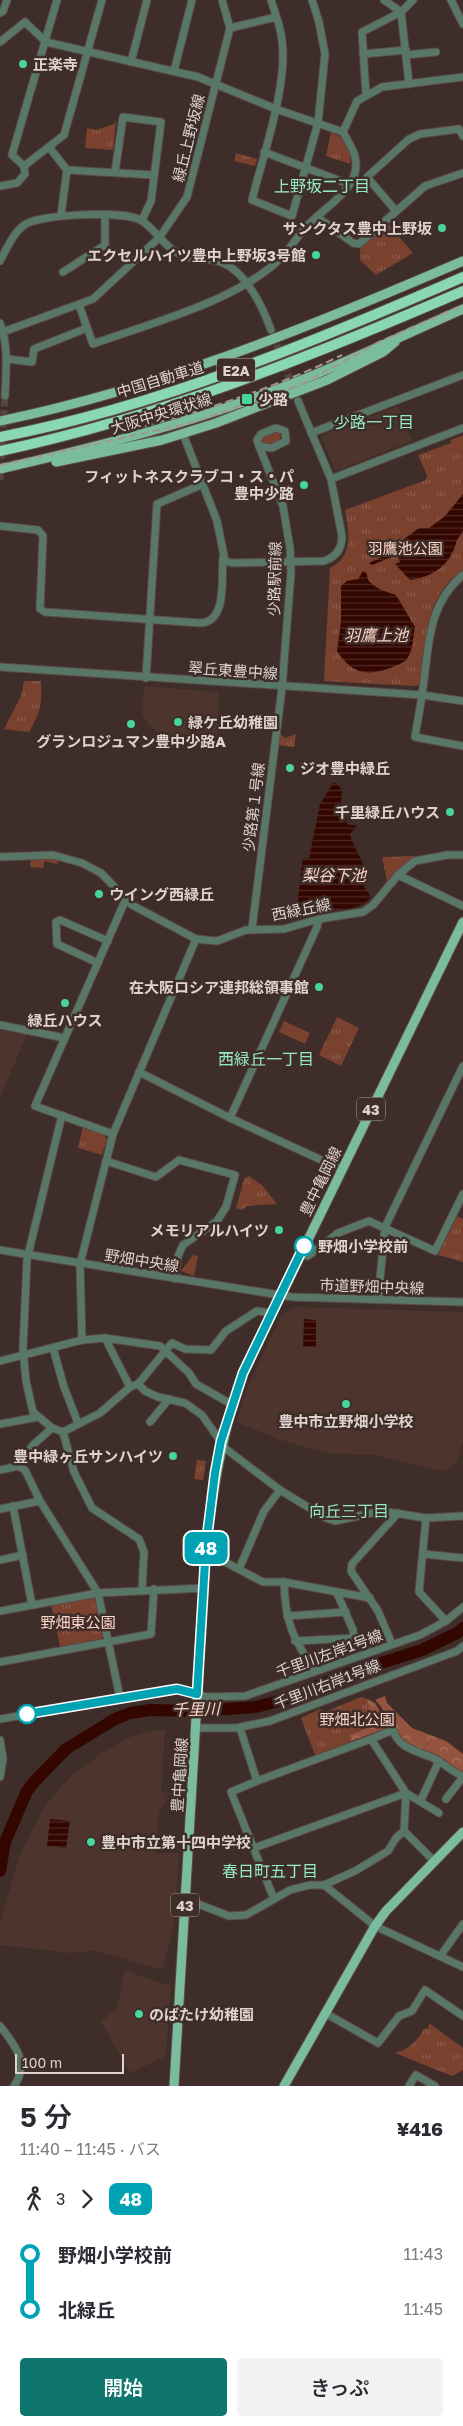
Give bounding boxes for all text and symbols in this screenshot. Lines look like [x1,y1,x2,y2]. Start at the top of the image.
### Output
place label: 正楽寺 [33,55,78,73]
marker: 正楽寺 [17,58,29,70]
street label: 緑丘上野坂線 [168,92,208,184]
district label: 上野坂二丁目 [274,176,370,196]
place label: サンクタス豊中上野坂 [283,219,432,237]
marker: サンクタス豊中上野坂 [436,222,448,234]
place label: エクセルハイツ豊中上野坂3号館 [87,246,306,264]
marker: エクセルハイツ豊中上野坂3号館 [310,249,322,261]
street label: 中国自動車道 [114,357,206,401]
road number: E2A [217,358,255,382]
street label: 大阪中央環状線 [108,389,214,437]
place label: 少路 [258,390,288,408]
marker: 少路 [240,392,254,406]
district label: 少路一丁目 [334,412,414,432]
place label: フィットネスクラブコ・ス・パ 豊中少路 [84,467,294,502]
marker: フィットネスクラブコ・ス・パ 豊中少路 [298,479,310,491]
park label: 羽鷹池公園 [367,539,443,557]
street label: 少路駅前線 [264,541,284,617]
water label: 羽鷹上池 [344,625,410,645]
street label: 翠丘東豊中線 [187,658,279,682]
place label: 緑ケ丘幼稚園 [188,713,278,731]
marker: 緑ケ丘幼稚園 [172,716,184,728]
marker: グランロジュマン豊中少路A [125,718,137,730]
place label: グランロジュマン豊中少路A [36,732,226,750]
place label: ジオ豊中緑丘 [300,759,390,777]
street label: 少路第１号線 [239,761,267,853]
marker: ジオ豊中緑丘 [284,762,296,774]
place label: 千里緑丘ハウス [335,803,440,821]
marker: 千里緑丘ハウス [444,806,456,818]
water label: 梨谷下池 [302,865,368,885]
place label: ウイング西緑丘 [109,885,214,903]
marker: ウイング西緑丘 [93,888,105,900]
street label: 西緑丘線 [270,894,332,924]
place label: 在大阪ロシア連邦総領事館 [129,978,309,996]
marker: 在大阪ロシア連邦総領事館 [313,981,325,993]
marker: 緑丘ハウス [59,997,71,1009]
place label: 緑丘ハウス [27,1011,103,1029]
district label: 西緑丘一丁目 [218,1049,314,1069]
road number: 43 [357,1098,385,1120]
street label: 豊中亀岡線 [295,1143,345,1219]
place label: メモリアルハイツ [149,1221,269,1239]
marker: メモリアルハイツ [273,1224,285,1236]
marker: 野畑小学校前 [294,1236,314,1256]
place label: 野畑小学校前 [318,1237,408,1255]
street label: 野畑中央線 [104,1245,180,1275]
street label: 市道野畑中央線 [319,1275,425,1297]
marker: 豊中市立野畑小学校 [340,1398,352,1410]
place label: 豊中市立野畑小学校 [278,1412,414,1430]
place label: 豊中緑ヶ丘サンハイツ [13,1447,163,1465]
marker: 豊中緑ヶ丘サンハイツ [167,1450,179,1462]
district label: 向丘三丁目 [309,1501,389,1521]
line badge: 48 [184,1532,228,1564]
text: 48 [195,1537,217,1559]
park label: 野畑東公園 [40,1613,116,1631]
street label: 千里川左岸1号線 [273,1625,385,1681]
street label: 千里川右岸1号線 [271,1655,383,1713]
water label: 千里川 [172,1699,222,1719]
unlabelled marker [17,1704,37,1724]
park label: 野畑北公園 [319,1710,395,1728]
street label: 豊中亀岡線 [167,1737,191,1813]
place label: 豊中市立第十四中学校 [101,1833,251,1851]
marker: 豊中市立第十四中学校 [85,1836,97,1848]
district label: 春日町五丁目 [222,1861,318,1881]
road number: 43 [171,1894,199,1916]
place label: のばたけ幼稚園 [149,2005,254,2023]
marker: のばたけ幼稚園 [133,2008,145,2020]
scale bar [15,2051,124,2074]
text: 100 m [22,2054,62,2071]
text: 5 分 [20,2100,72,2133]
text: ¥416 [397,2117,443,2140]
text: 11:40 – 11:45 · バス [20,2139,161,2159]
icon: walk [20,2185,48,2213]
icon: forward [73,2185,101,2213]
text: 48 [119,2188,142,2210]
text: 3 [56,2189,65,2209]
text: 野畑小学校前 [58,2243,172,2266]
text: 11:43 [404,2244,443,2264]
text: 北緑丘 [58,2298,115,2321]
text: 11:45 [404,2299,443,2319]
button: 開始 [20,2358,227,2416]
button: きっぷ [237,2358,443,2416]

